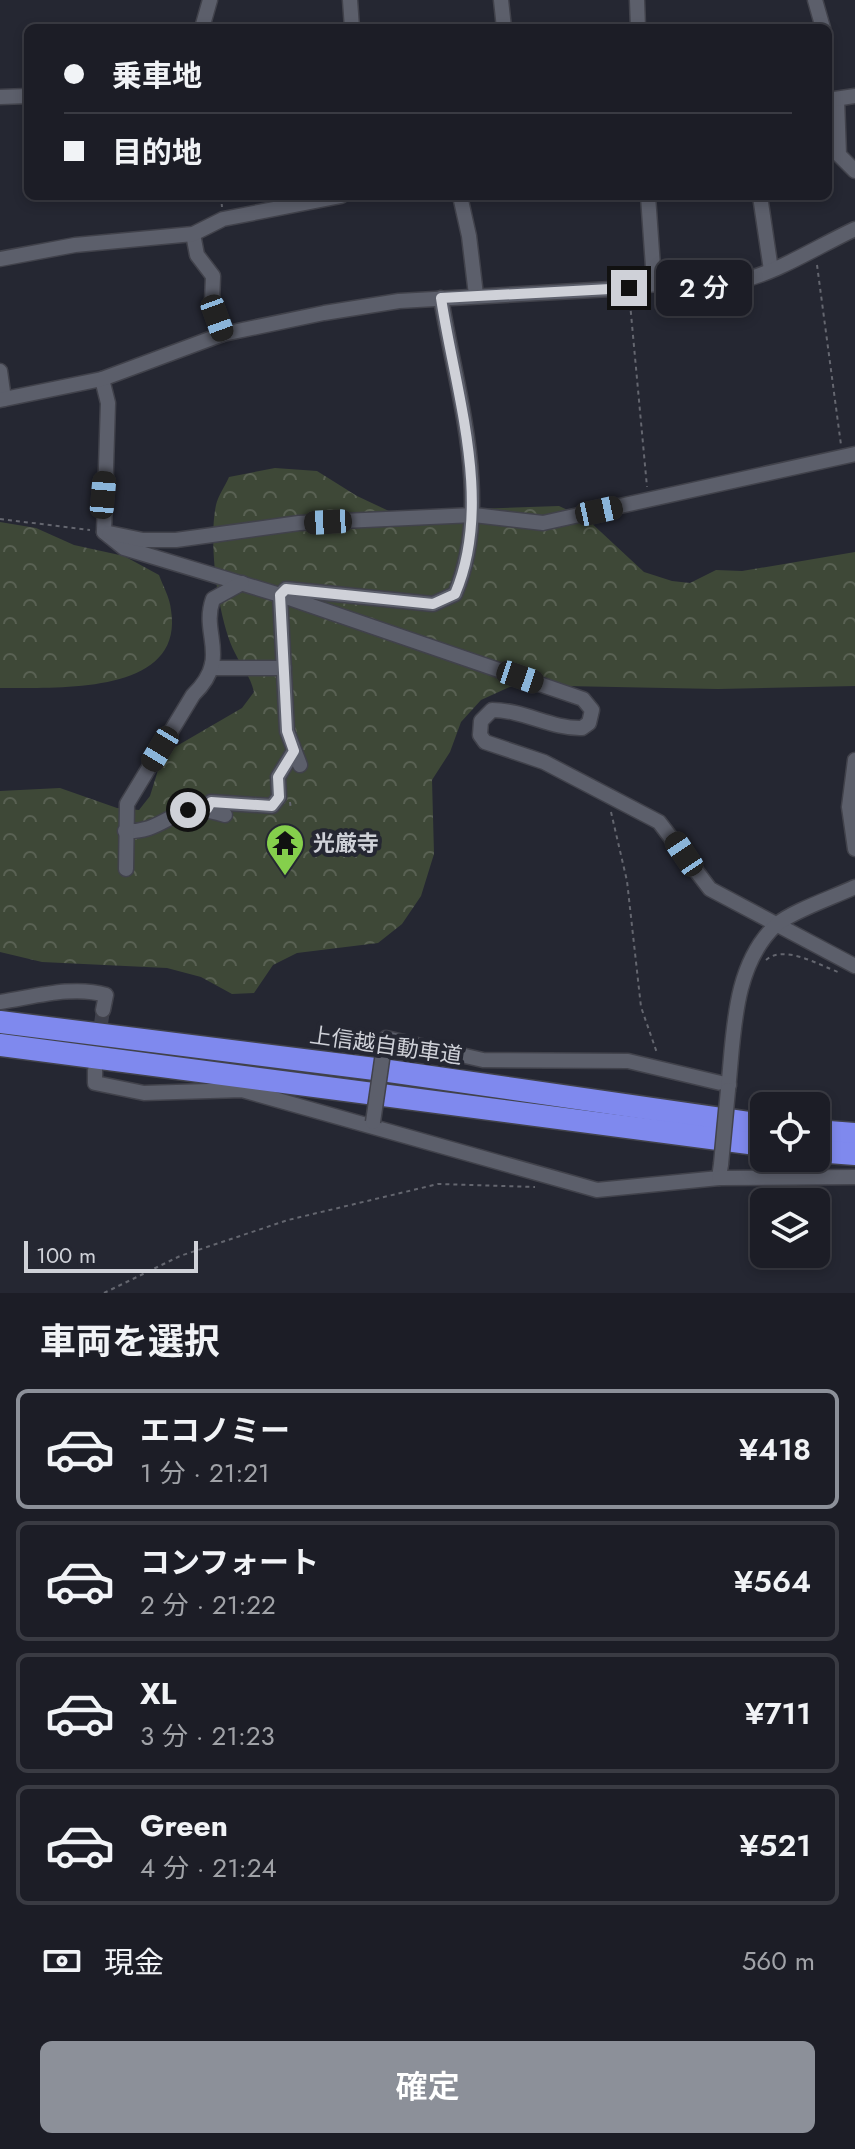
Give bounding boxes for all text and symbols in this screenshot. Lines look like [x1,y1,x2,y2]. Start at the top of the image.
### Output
text: 乗車地 [112,54,202,97]
text: 目的地 [112,131,202,174]
callout: 2 分 [657,260,753,316]
text: 2 分 [679,269,729,307]
route end [611,270,647,306]
car [198,291,236,345]
car [89,470,117,520]
car [573,494,625,528]
car [303,509,353,535]
car [493,658,547,696]
car [137,722,183,776]
route start [170,792,206,828]
temple icon: 光厳寺 [264,822,306,877]
place label: 光厳寺 [313,827,379,859]
car [661,827,707,881]
street label: 上信越自動車道 [308,1018,464,1072]
map controls [750,1092,830,1268]
button: locate [750,1092,830,1172]
button: layers [750,1188,830,1268]
scale bar [24,1237,198,1273]
text: 100 m [36,1239,96,1271]
text: 車両を選択 [40,1315,220,1367]
text: エコノミー [140,1409,290,1452]
icon: car [44,1413,116,1485]
text: ¥418 [739,1428,811,1471]
text: 1 分 · 21:21 [140,1454,270,1492]
text: コンフォート [140,1541,319,1584]
icon: car [44,1545,116,1617]
text: ¥564 [734,1560,811,1603]
text: 2 分 · 21:22 [140,1586,276,1624]
text: XL [140,1672,176,1715]
icon: car [44,1677,116,1749]
text: ¥711 [745,1692,811,1735]
text: 3 分 · 21:23 [140,1717,275,1755]
text: Green [140,1804,228,1847]
icon: car [44,1809,116,1881]
text: ¥521 [740,1824,811,1867]
text: 4 分 · 21:24 [140,1849,277,1887]
icon: cash [40,1939,84,1983]
text: 現金 [104,1941,164,1984]
text: 560 m [742,1942,815,1980]
button: 確定 [40,2041,815,2133]

